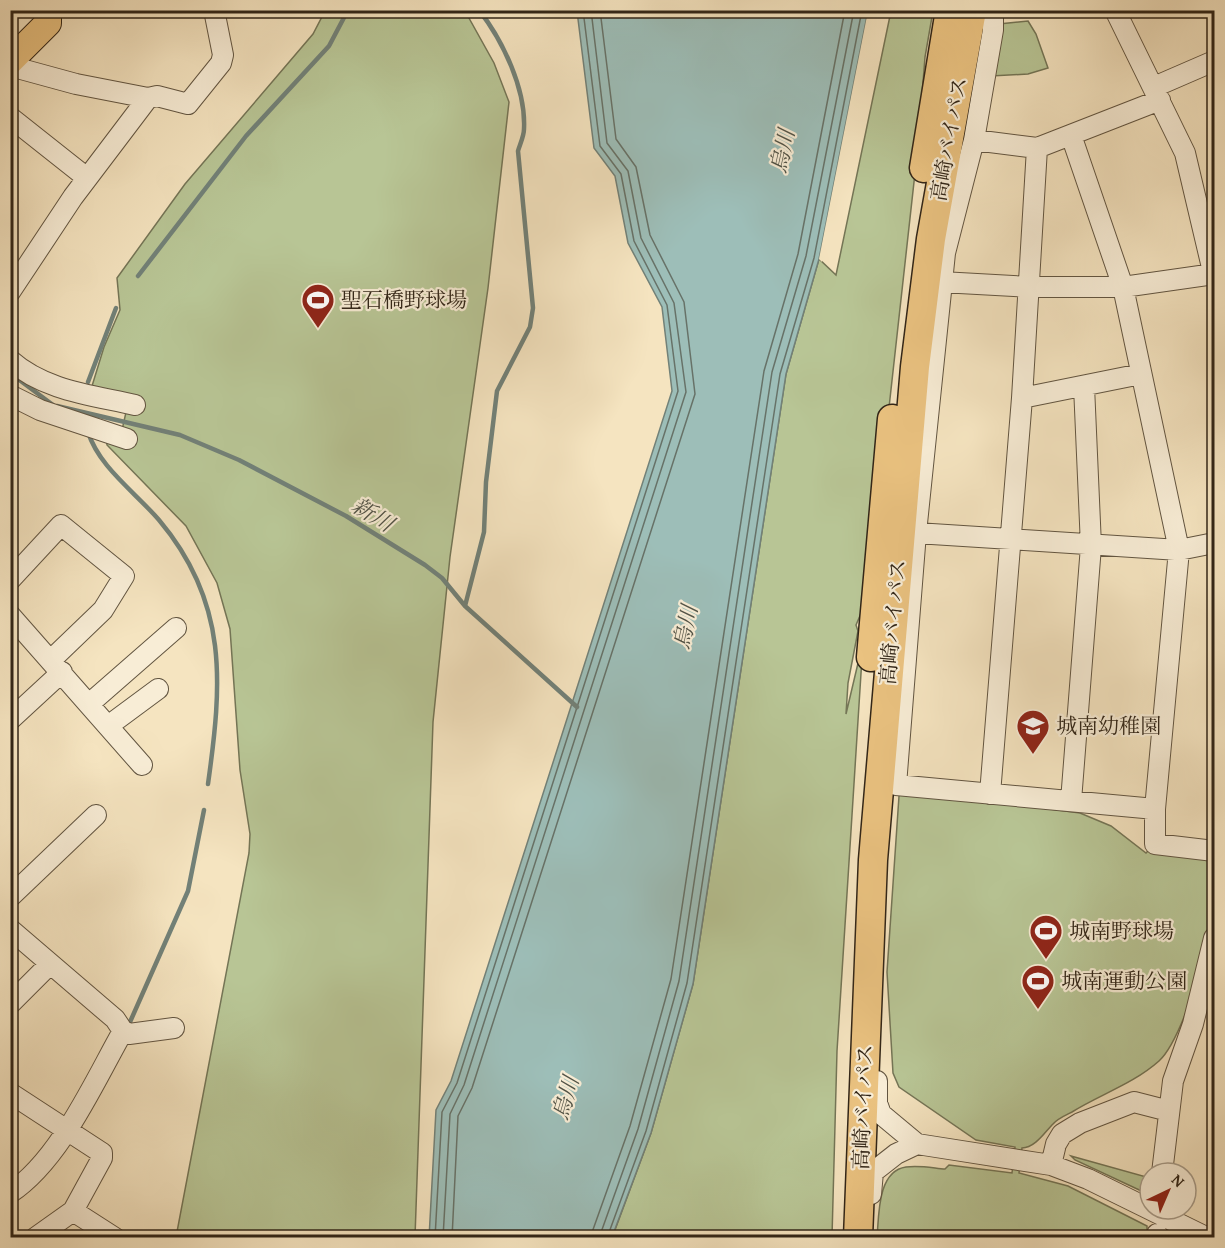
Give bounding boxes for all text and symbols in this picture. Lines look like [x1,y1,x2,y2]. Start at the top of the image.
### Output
street label: 高崎バイパス [922,74,975,203]
water label: 烏川 [762,124,803,176]
sports icon: 聖石橋野球場 [300,282,336,329]
place label: 聖石橋野球場 [341,284,467,315]
water label: 新川 [346,489,402,540]
street label: 高崎バイパス [872,558,913,686]
water label: 烏川 [665,600,706,652]
school or university icon: 城南幼稚園 [1015,708,1051,755]
place label: 城南幼稚園 [1056,710,1161,741]
sports icon: 城南野球場 [1028,913,1064,960]
place label: 城南野球場 [1069,915,1174,946]
sports icon: 城南運動公園 [1020,963,1056,1010]
place label: 城南運動公園 [1061,965,1187,996]
street label: 高崎バイパス [845,1044,880,1170]
water label: 烏川 [544,1071,587,1124]
north arrow [1138,1161,1198,1221]
text: N [1166,1168,1191,1193]

